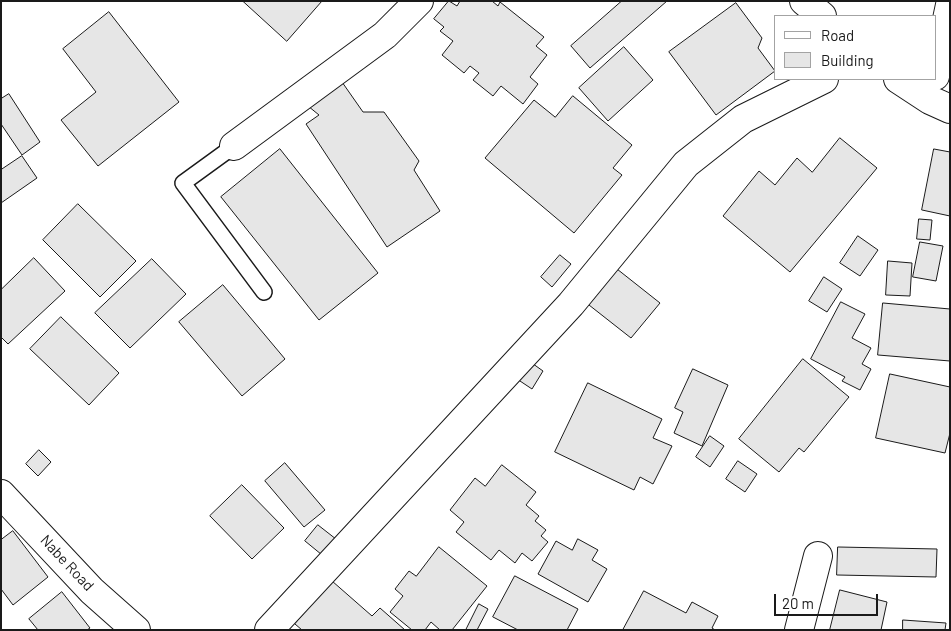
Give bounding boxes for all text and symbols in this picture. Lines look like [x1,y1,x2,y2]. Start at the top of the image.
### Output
legend [774,15,936,80]
text: Road [821,26,854,44]
text: Building [821,51,874,69]
street label: Nabe Road [37,531,97,595]
scale bar [776,584,880,616]
text: 20 m [782,594,814,612]

